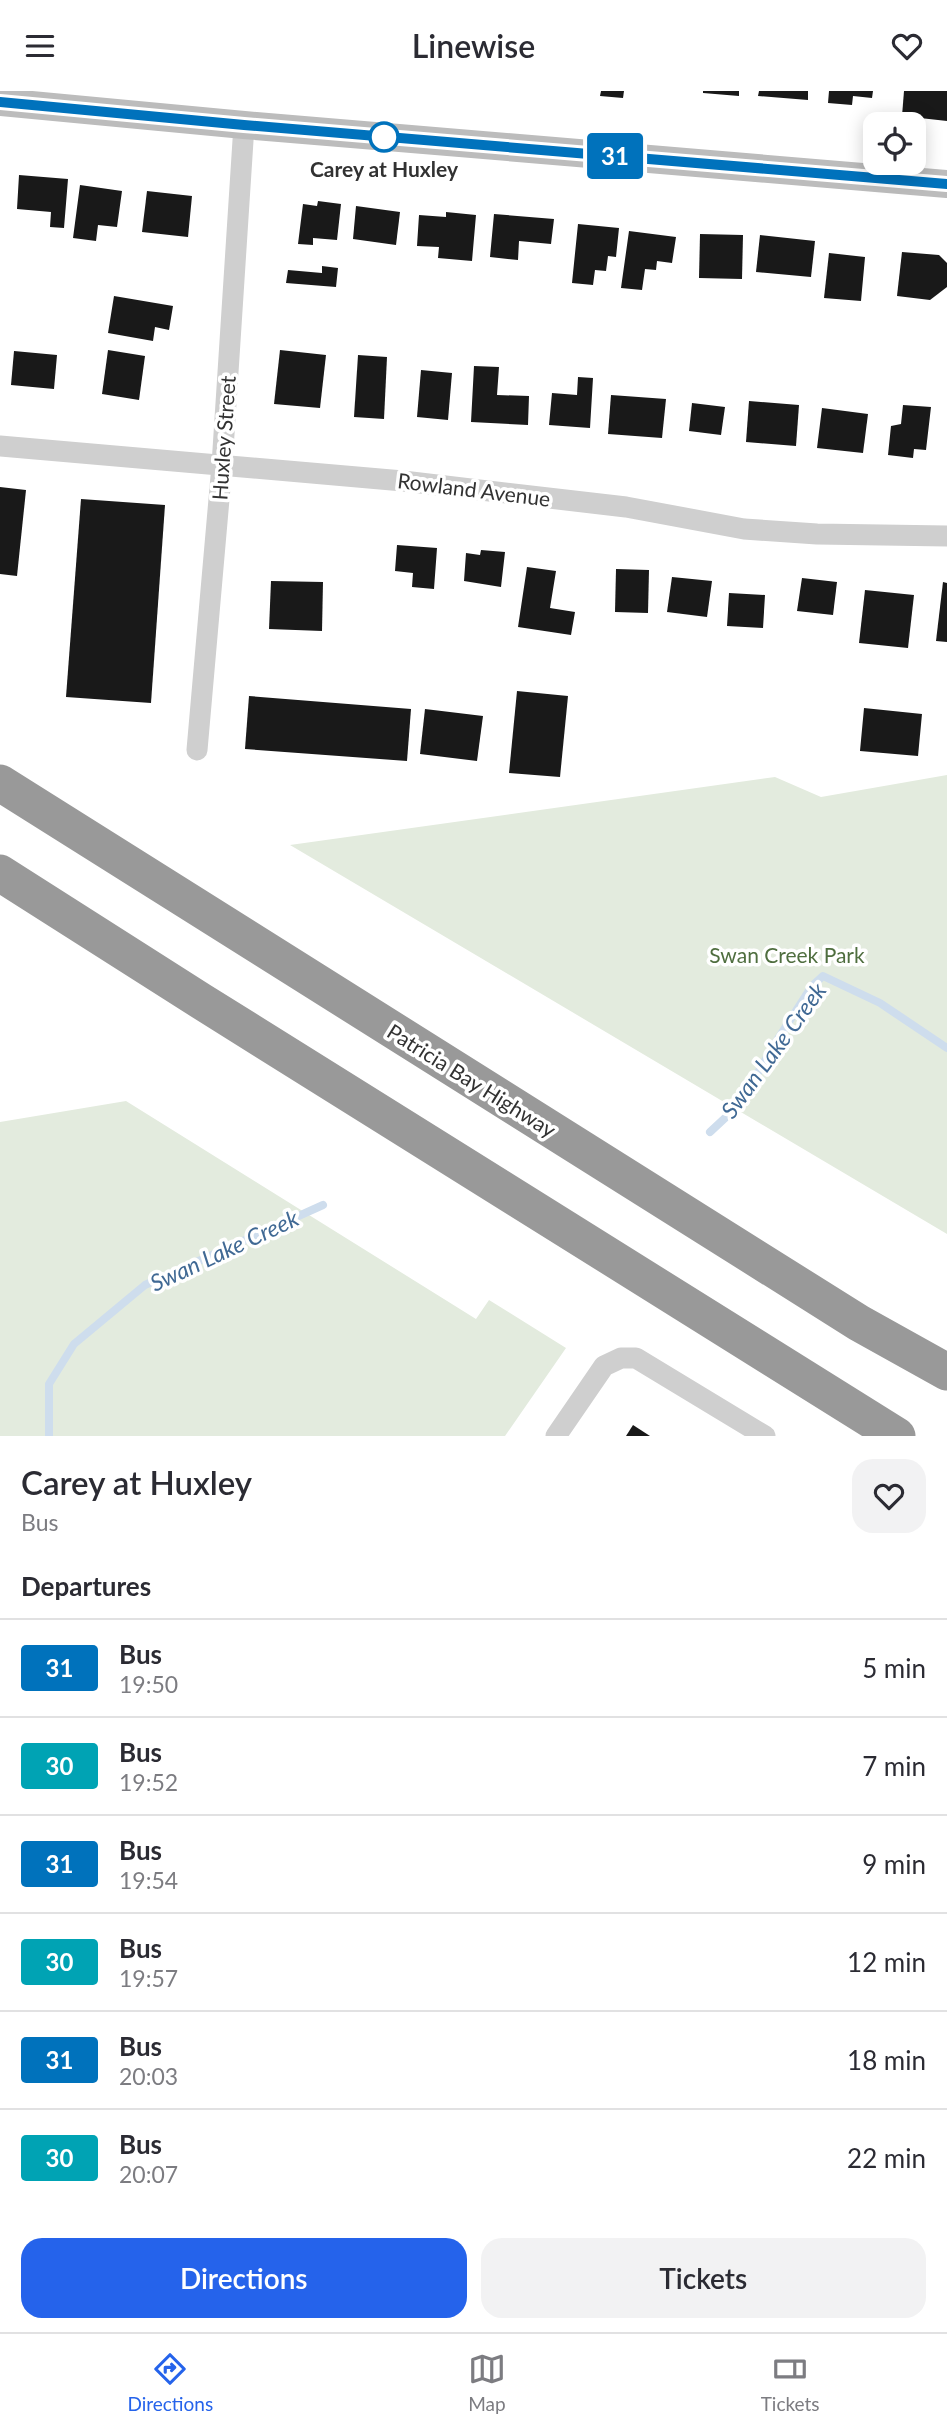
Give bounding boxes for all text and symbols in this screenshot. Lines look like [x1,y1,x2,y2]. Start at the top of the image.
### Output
text: Linewise [412,26,535,65]
icon: menu [21,27,59,65]
icon: heart [888,27,926,65]
map controls [863,112,926,175]
button: locate [863,112,926,175]
marker: Carey at Huxley [369,122,399,152]
line badge: 31 [584,133,646,179]
text: 31 [601,141,629,170]
place label: Carey at Huxley [310,156,459,181]
street label: Huxley Street [206,374,240,501]
street label: Rowland Avenue [396,467,552,511]
park label: Swan Creek Park [709,942,865,967]
water label: Swan Lake Creek [715,976,832,1123]
street label: Patricia Bay Highway [383,1018,561,1142]
water label: Swan Lake Creek [145,1203,304,1297]
button: heart [852,1459,926,1533]
text: Carey at Huxley [21,1462,252,1502]
text: Bus [21,1508,58,1536]
text: Departures [21,1570,151,1602]
text: Bus [119,1638,162,1670]
text: 5 min [862,1652,926,1684]
text: 31 [46,1653,73,1682]
text: 19:50 [119,1670,178,1698]
text: Bus [119,1736,162,1768]
text: 7 min [862,1750,926,1782]
text: 30 [46,1751,73,1780]
text: 19:52 [119,1768,178,1796]
text: Bus [119,1834,162,1866]
text: 9 min [862,1848,926,1880]
text: 31 [46,1849,73,1878]
text: 19:54 [119,1866,178,1894]
text: Bus [119,1932,162,1964]
text: 12 min [847,1946,926,1978]
text: 30 [46,1947,73,1976]
text: 19:57 [119,1964,178,1992]
text: Bus [119,2030,162,2062]
text: 18 min [847,2044,926,2076]
text: 31 [46,2045,73,2074]
text: 20:03 [119,2062,178,2090]
text: Bus [119,2128,162,2160]
text: 22 min [847,2142,926,2174]
text: 30 [46,2143,73,2172]
text: 20:07 [119,2160,178,2188]
button: Directions [21,2238,467,2318]
button: Tickets [481,2238,926,2318]
tab: Directions [127,2350,213,2415]
tab: Map [468,2350,506,2415]
tab: Tickets [761,2350,820,2415]

